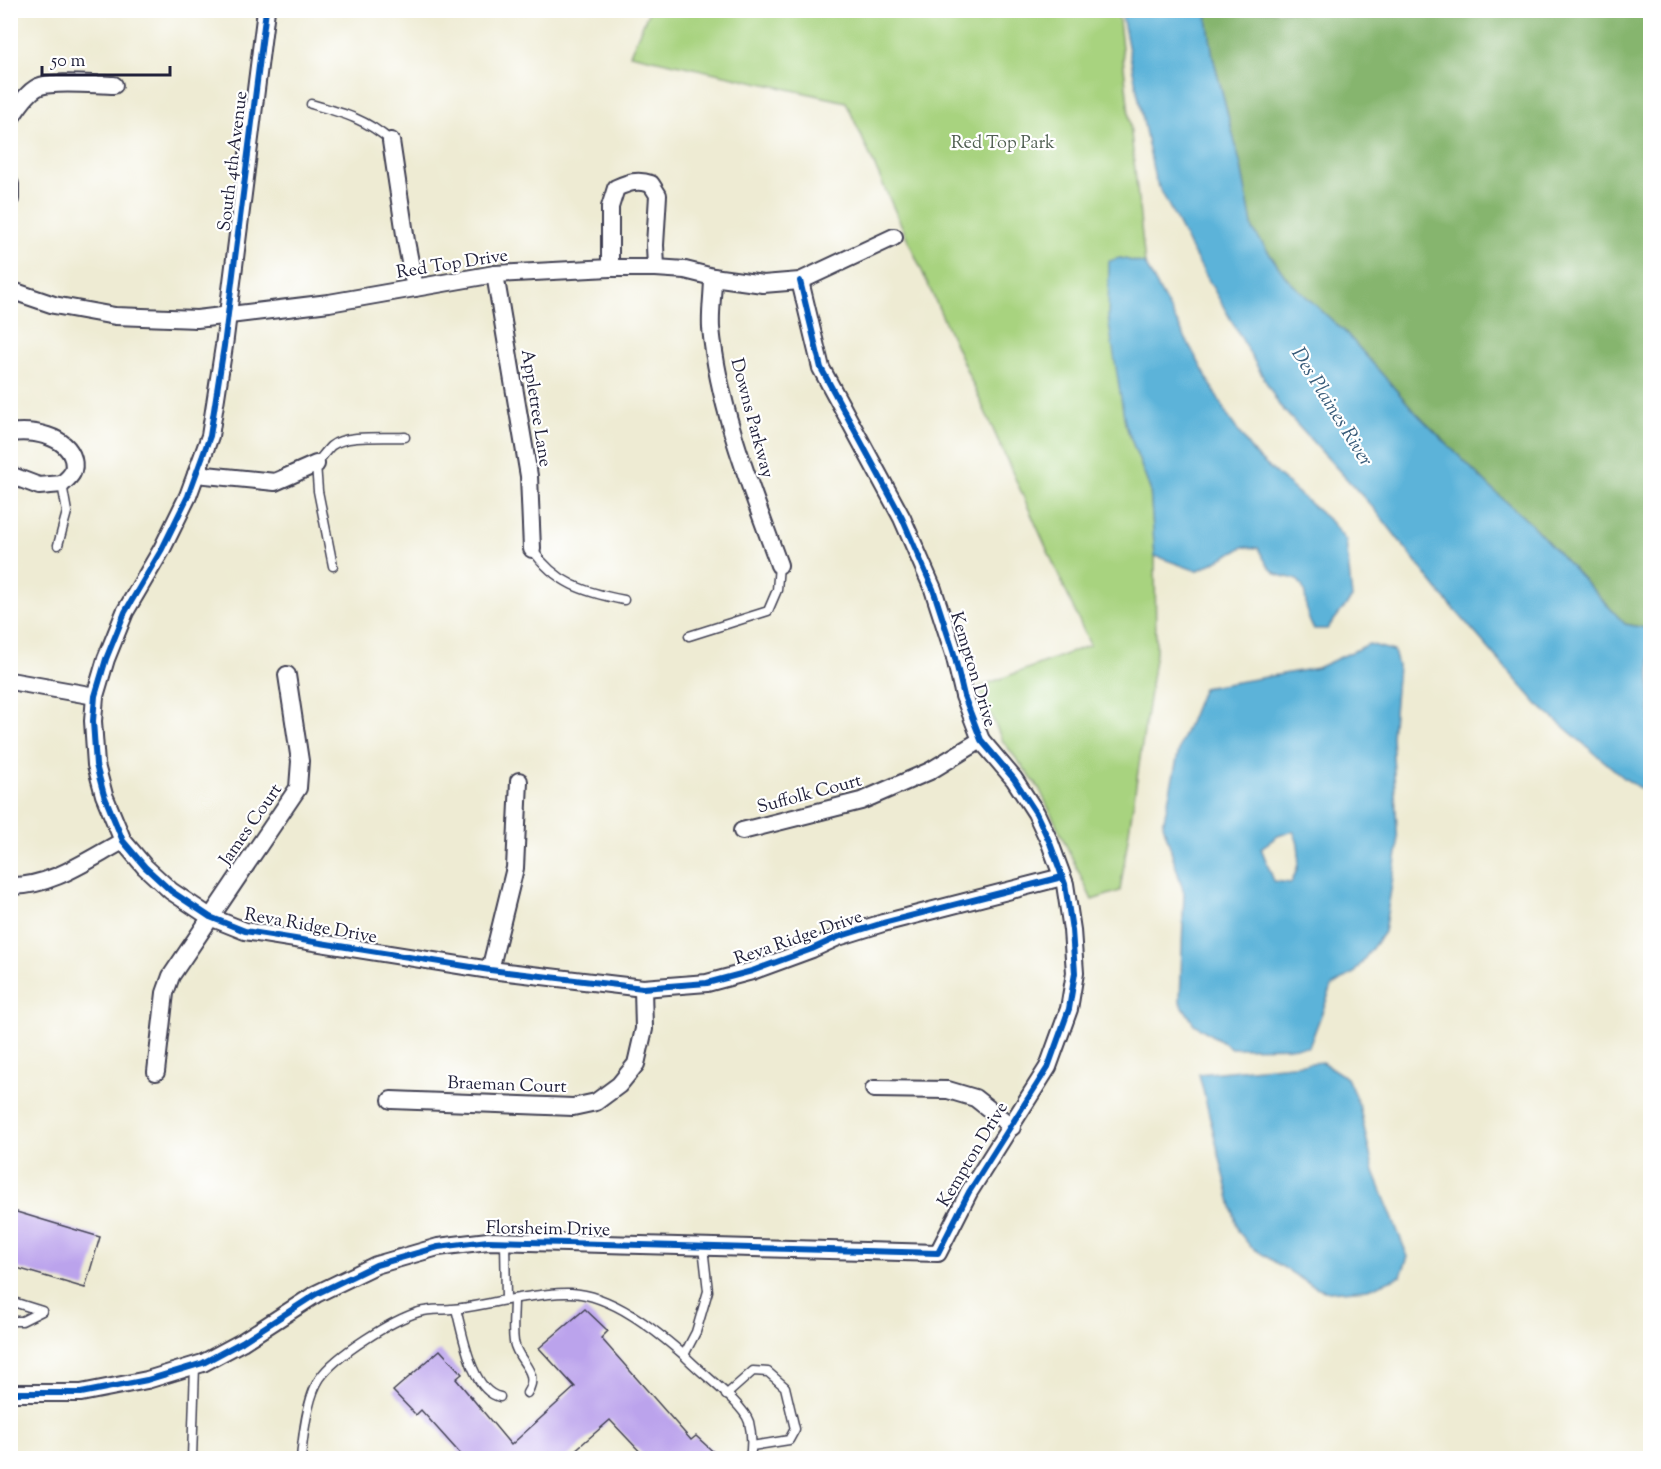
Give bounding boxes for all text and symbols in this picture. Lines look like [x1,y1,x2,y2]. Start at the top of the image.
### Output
scale bar [42,39,170,77]
text: 50 m [50,49,86,75]
street label: South 4th Avenue [212,90,255,233]
park label: Red Top Park [951,131,1055,157]
street label: Red Top Drive [395,243,510,287]
water label: Des Plaines River [1283,342,1379,473]
street label: Appletree Lane [513,348,557,469]
street label: Downs Parkway [723,356,780,481]
street label: Kempton Drive [942,609,1002,730]
street label: Suffolk Court [754,768,865,821]
street label: James Court [213,779,289,872]
street label: Reva Ridge Drive [242,903,379,951]
street label: Reva Ridge Drive [731,905,866,973]
street label: Braeman Court [447,1071,567,1101]
street label: Kempton Drive [932,1097,1016,1213]
street label: Florsheim Drive [486,1216,610,1244]

